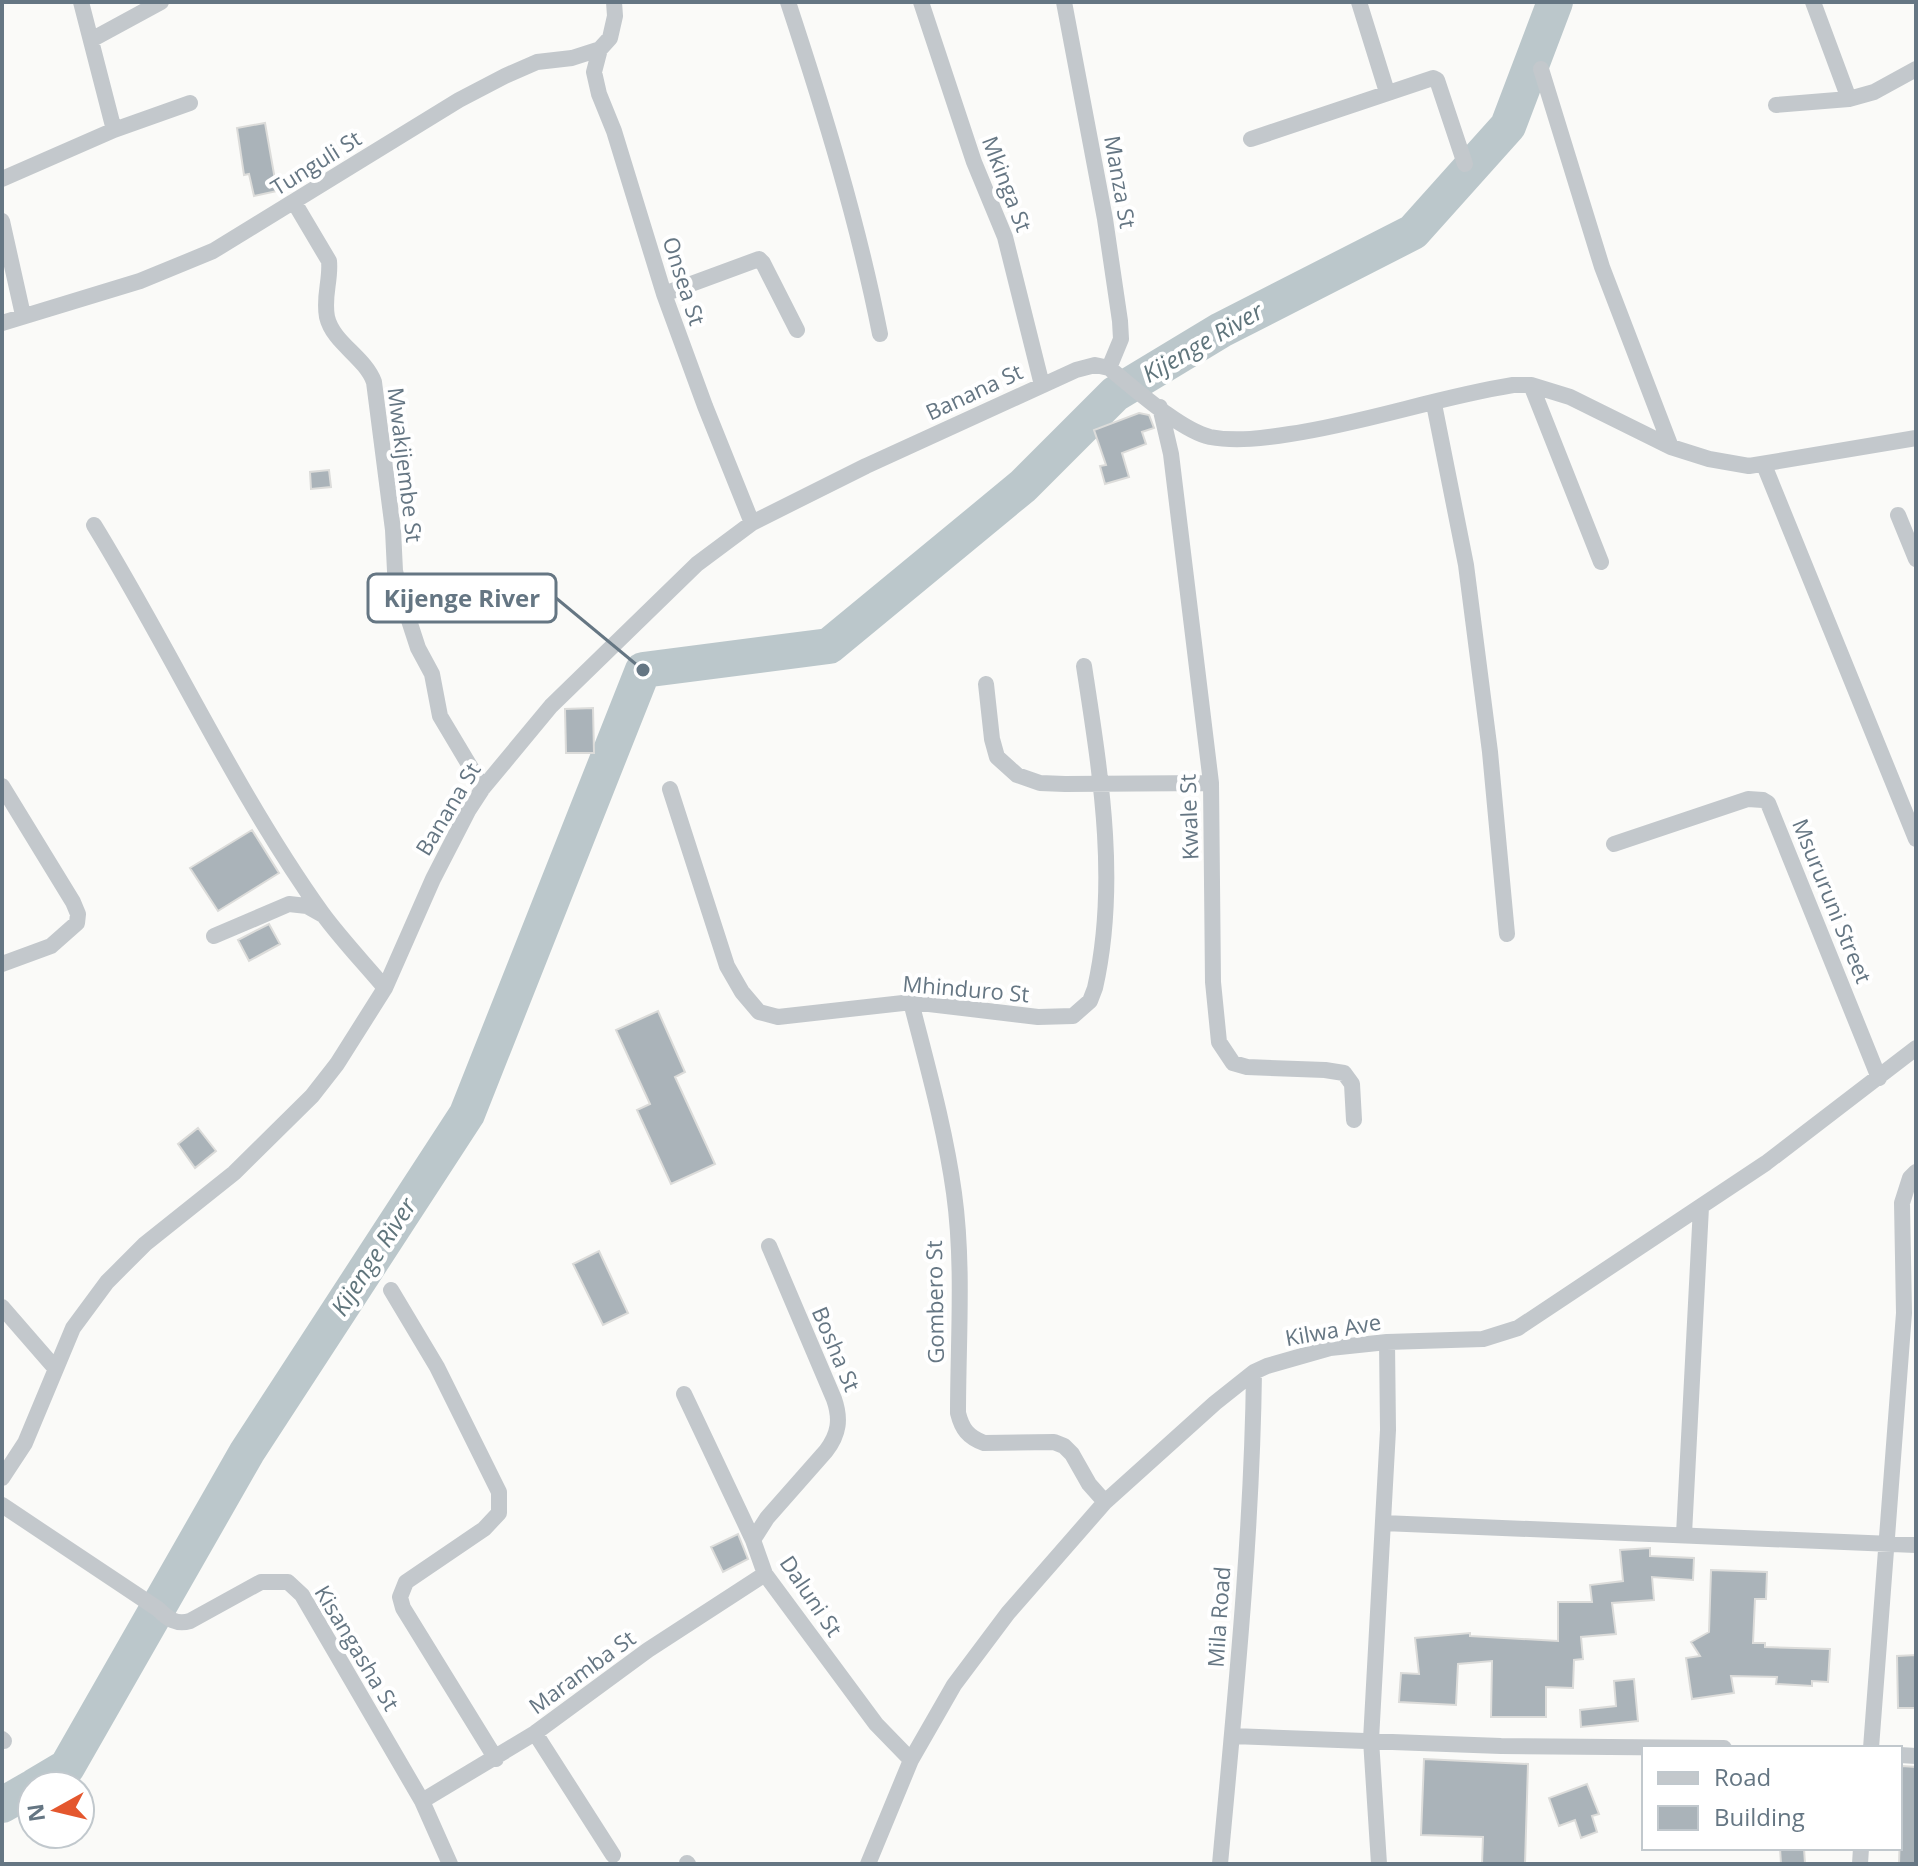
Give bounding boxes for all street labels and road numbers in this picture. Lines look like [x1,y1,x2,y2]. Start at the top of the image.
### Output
street label: Tunguli St [265,123,366,202]
street label: Mkinga St [976,131,1040,236]
street label: Manza St [1098,133,1144,231]
street label: Onsea St [657,233,713,329]
street label: Banana St [920,356,1027,427]
street label: Mwakijembe St [382,386,430,544]
street label: Banana St [408,756,487,861]
street label: Kwale St [1171,773,1204,861]
street label: Msururuni Street [1786,814,1880,987]
street label: Mhinduro St [901,968,1031,1009]
street label: Gombero St [918,1240,950,1364]
street label: Bosha St [806,1302,868,1396]
street label: Kilwa Ave [1283,1306,1383,1352]
street label: Daluni St [774,1549,850,1642]
street label: Mila Road [1200,1565,1237,1669]
street label: Kisangasha St [309,1579,407,1716]
street label: Maramba St [522,1622,641,1720]

